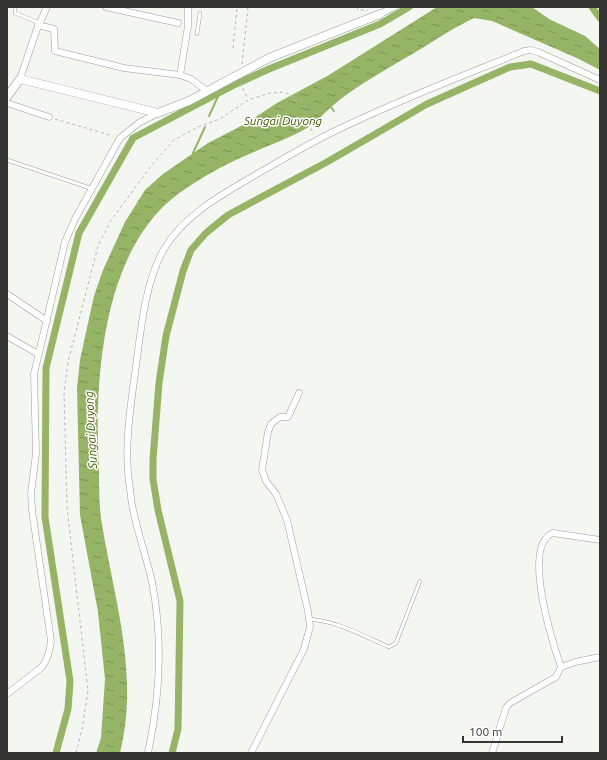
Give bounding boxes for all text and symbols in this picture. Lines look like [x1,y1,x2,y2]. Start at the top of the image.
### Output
water label: Sungai Duyong [243,114,323,127]
water label: Sungai Duyong [82,390,99,470]
scale bar [463,718,562,744]
text: 100 m [469,725,502,738]

